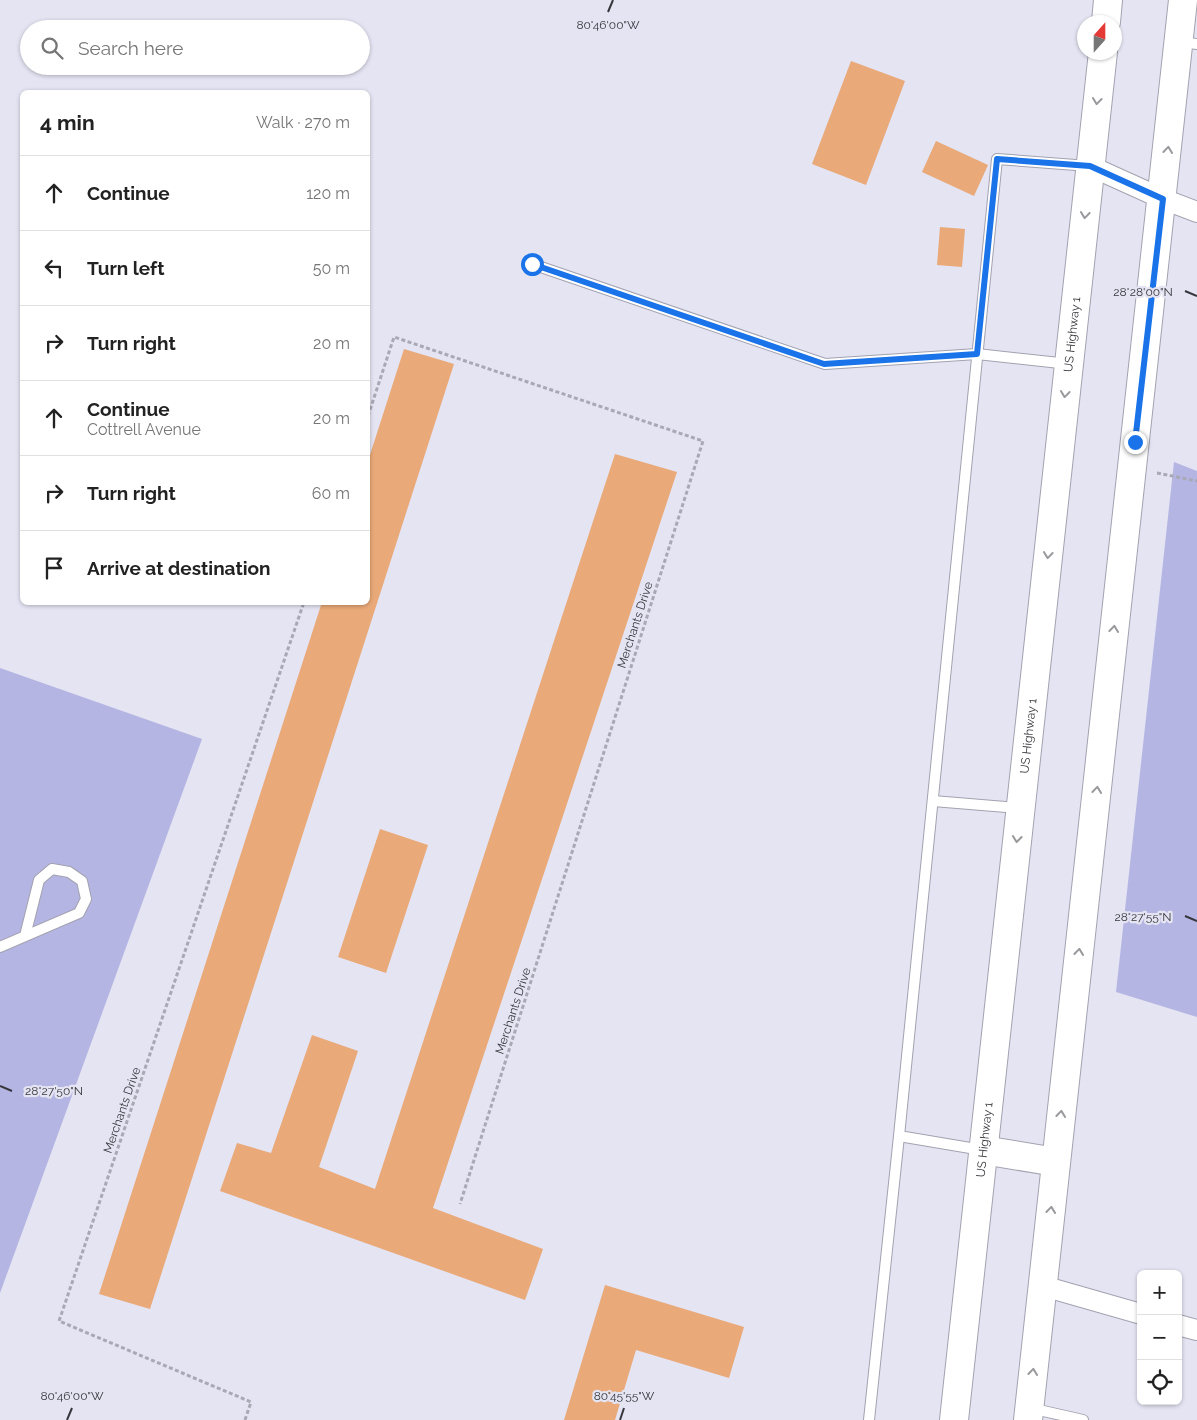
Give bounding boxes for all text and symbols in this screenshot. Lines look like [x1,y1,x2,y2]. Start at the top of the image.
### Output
north arrow [1077,15,1122,60]
text: 80°46'00"W [576,18,640,32]
search box [20,20,370,75]
icon: search [38,34,66,62]
text: Search here [78,37,184,59]
one-way arrow [1092,97,1103,105]
text: 4 min [40,110,95,135]
text: Walk · 270 m [256,113,350,132]
one-way arrow [1162,146,1173,154]
icon: ahead [40,179,68,207]
text: Continue [87,182,170,204]
text: 120 m [306,184,350,203]
one-way arrow [1080,211,1091,219]
route start [521,253,544,276]
icon: left [40,254,68,282]
text: Turn left [87,257,164,279]
text: 50 m [313,259,350,278]
text: 28°28'00"N [1113,285,1173,299]
street label: US Highway 1 [1061,296,1083,373]
icon: right [40,329,68,357]
text: Turn right [87,332,176,354]
text: 20 m [313,334,350,353]
one-way arrow [1060,390,1071,398]
text: Continue [87,398,170,420]
icon: ahead [40,404,68,432]
text: 20 m [313,409,350,428]
text: Cottrell Avenue [87,420,201,439]
route end [1124,431,1147,454]
icon: right [40,479,68,507]
text: Turn right [87,482,176,504]
text: 60 m [312,484,350,503]
one-way arrow [1043,552,1054,560]
icon: arrive [40,554,68,582]
text: Arrive at destination [87,557,271,579]
street label: Merchants Drive [614,580,656,670]
one-way arrow [1108,625,1119,633]
street label: US Highway 1 [1017,698,1040,774]
one-way arrow [1091,786,1102,794]
one-way arrow [1012,835,1023,843]
text: 28°27'55"N [1114,910,1172,924]
one-way arrow [1073,948,1084,956]
street label: Merchants Drive [492,966,534,1056]
street label: Merchants Drive [101,1065,143,1155]
text: 28°27'50"N [25,1084,83,1098]
street label: US Highway 1 [973,1101,996,1178]
one-way arrow [1055,1109,1066,1117]
one-way arrow [1045,1206,1056,1214]
map controls [1137,1270,1182,1405]
button: + [1137,1270,1182,1315]
button: − [1137,1315,1182,1360]
button: locate [1137,1360,1182,1405]
one-way arrow [1027,1367,1038,1375]
text: 80°46'00"W [40,1389,104,1403]
text: 80°45'55"W [594,1389,655,1403]

